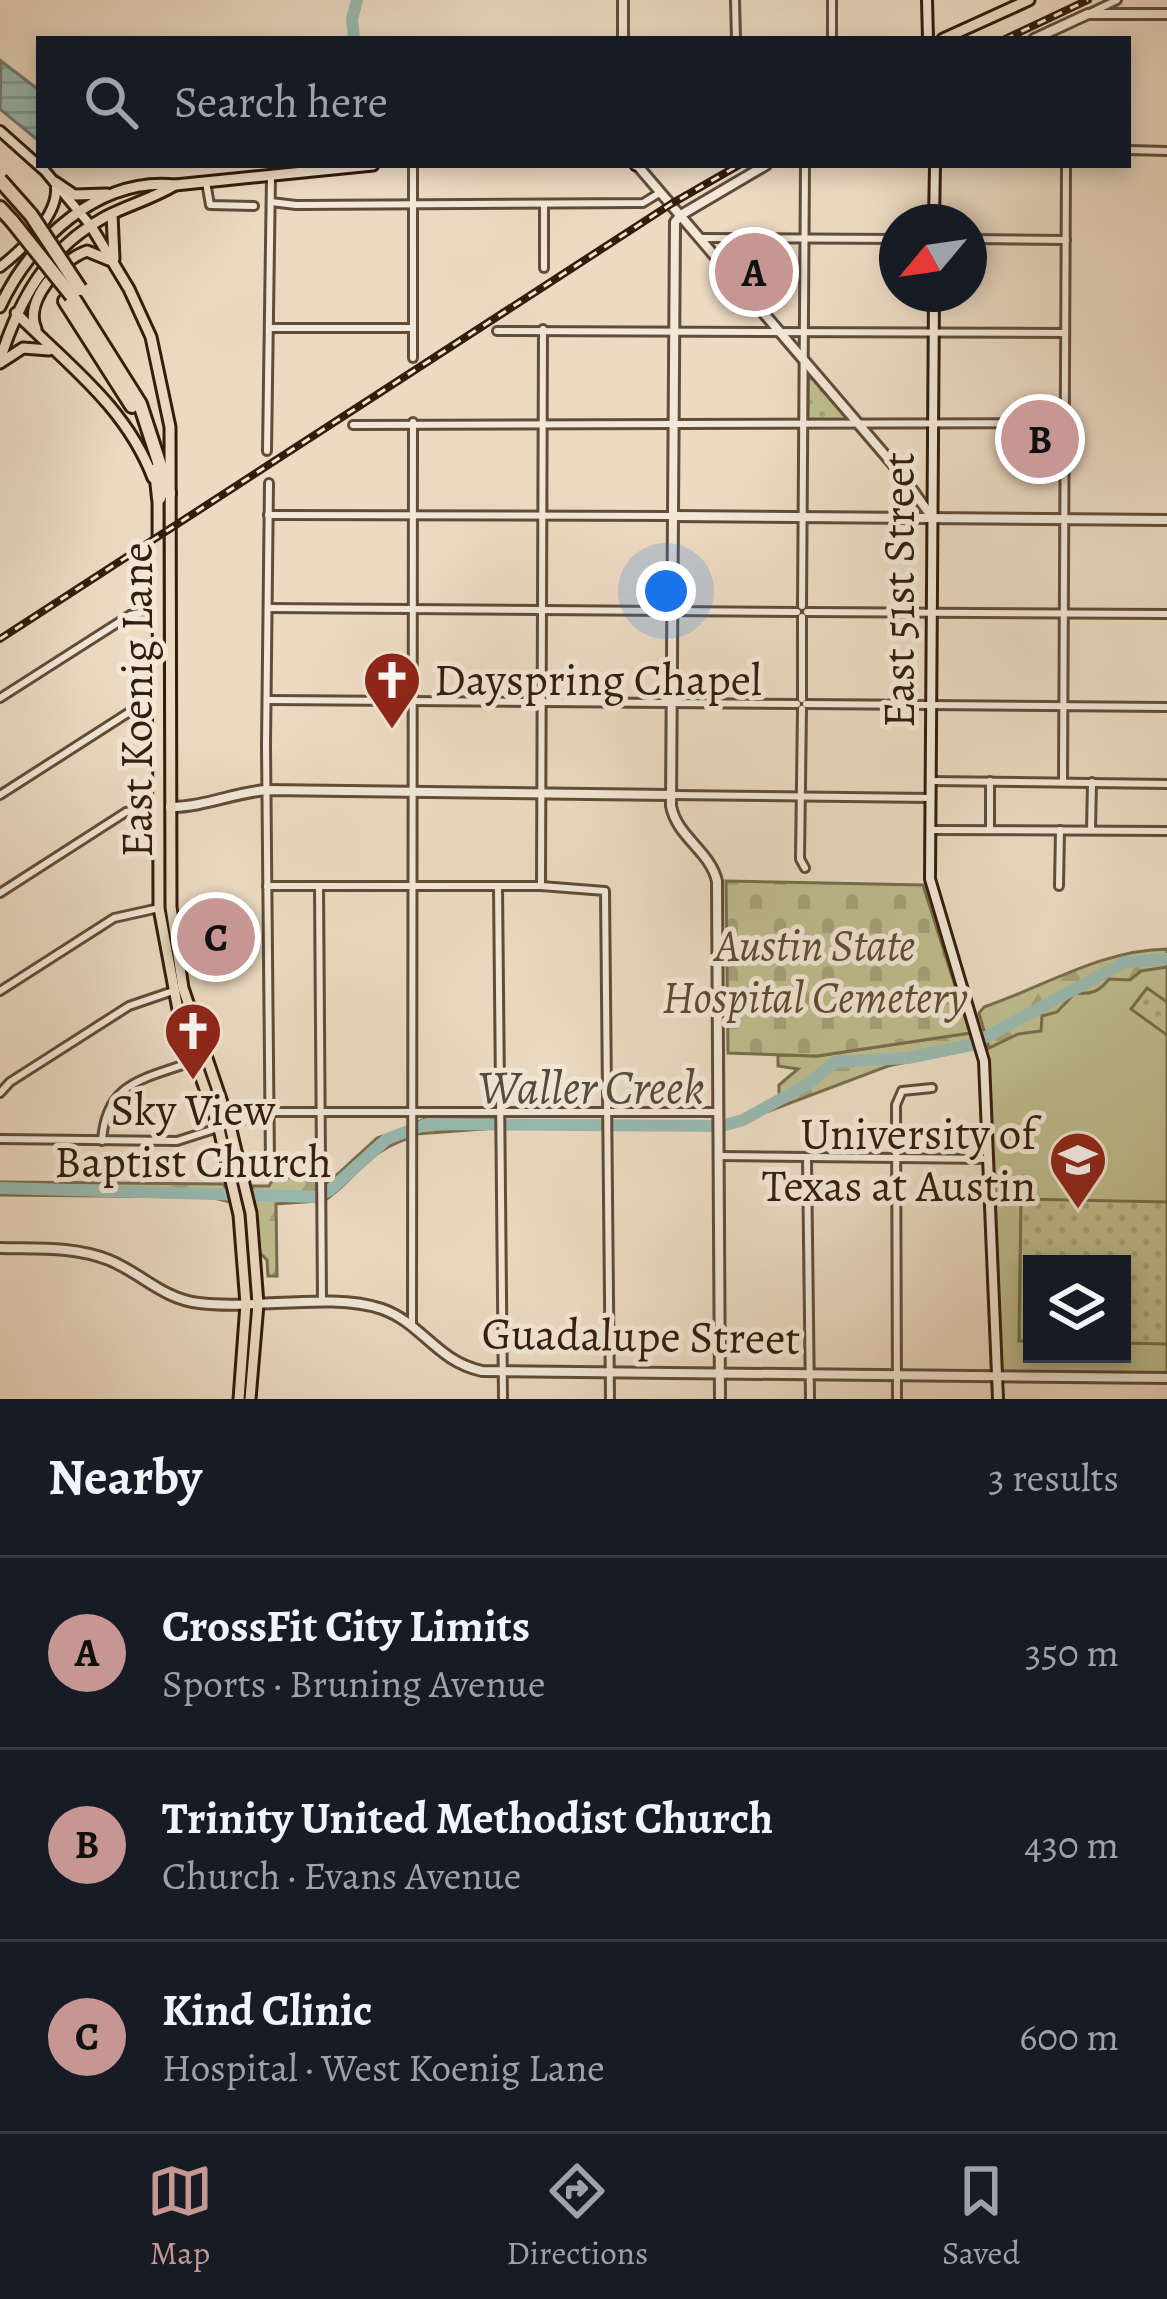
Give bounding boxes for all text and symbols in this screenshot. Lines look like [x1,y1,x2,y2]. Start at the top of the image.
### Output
search box [36,36,1131,168]
icon: search [78,69,144,135]
text: Search here [174,71,388,133]
north arrow [879,204,987,312]
pin: A [715,227,793,317]
pin: B [1001,394,1079,484]
street label: East 51st Street [868,452,930,728]
street label: East Koenig Lane [106,542,168,858]
your location [636,561,696,621]
church icon: Dayspring Chapel [361,649,423,731]
place label: Dayspring Chapel [434,649,762,711]
pin: C [177,892,255,982]
park label: Austin State Hospital Cemetery [662,914,968,1028]
church icon: Sky View Baptist Church [162,1000,224,1082]
water label: Waller Creek [477,1054,705,1120]
place label: Sky View Baptist Church [54,1079,332,1193]
place label: University of Texas at Austin [762,1103,1042,1217]
school or university icon: University of Texas at Austin [1047,1129,1109,1211]
map controls [1023,1255,1131,1363]
button: layers [1023,1255,1131,1363]
street label: Guadalupe Street [481,1302,801,1370]
text: Nearby [48,1442,202,1512]
text: 3 results [988,1451,1119,1504]
text: CrossFit City Limits [162,1595,530,1657]
text: A [75,1626,99,1679]
text: 350 m [1025,1626,1119,1679]
text: Sports · Bruning Avenue [162,1657,545,1710]
text: Trinity United Methodist Church [162,1787,773,1849]
text: B [75,1818,99,1871]
text: 430 m [1024,1818,1119,1871]
text: Church · Evans Avenue [162,1849,521,1902]
text: Kind Clinic [162,1979,373,2041]
text: C [75,2010,99,2063]
text: 600 m [1019,2010,1119,2063]
text: Hospital · West Koenig Lane [162,2041,605,2094]
tab: Map [147,2158,213,2275]
tab: Directions [507,2158,648,2275]
tab: Saved [942,2158,1020,2275]

